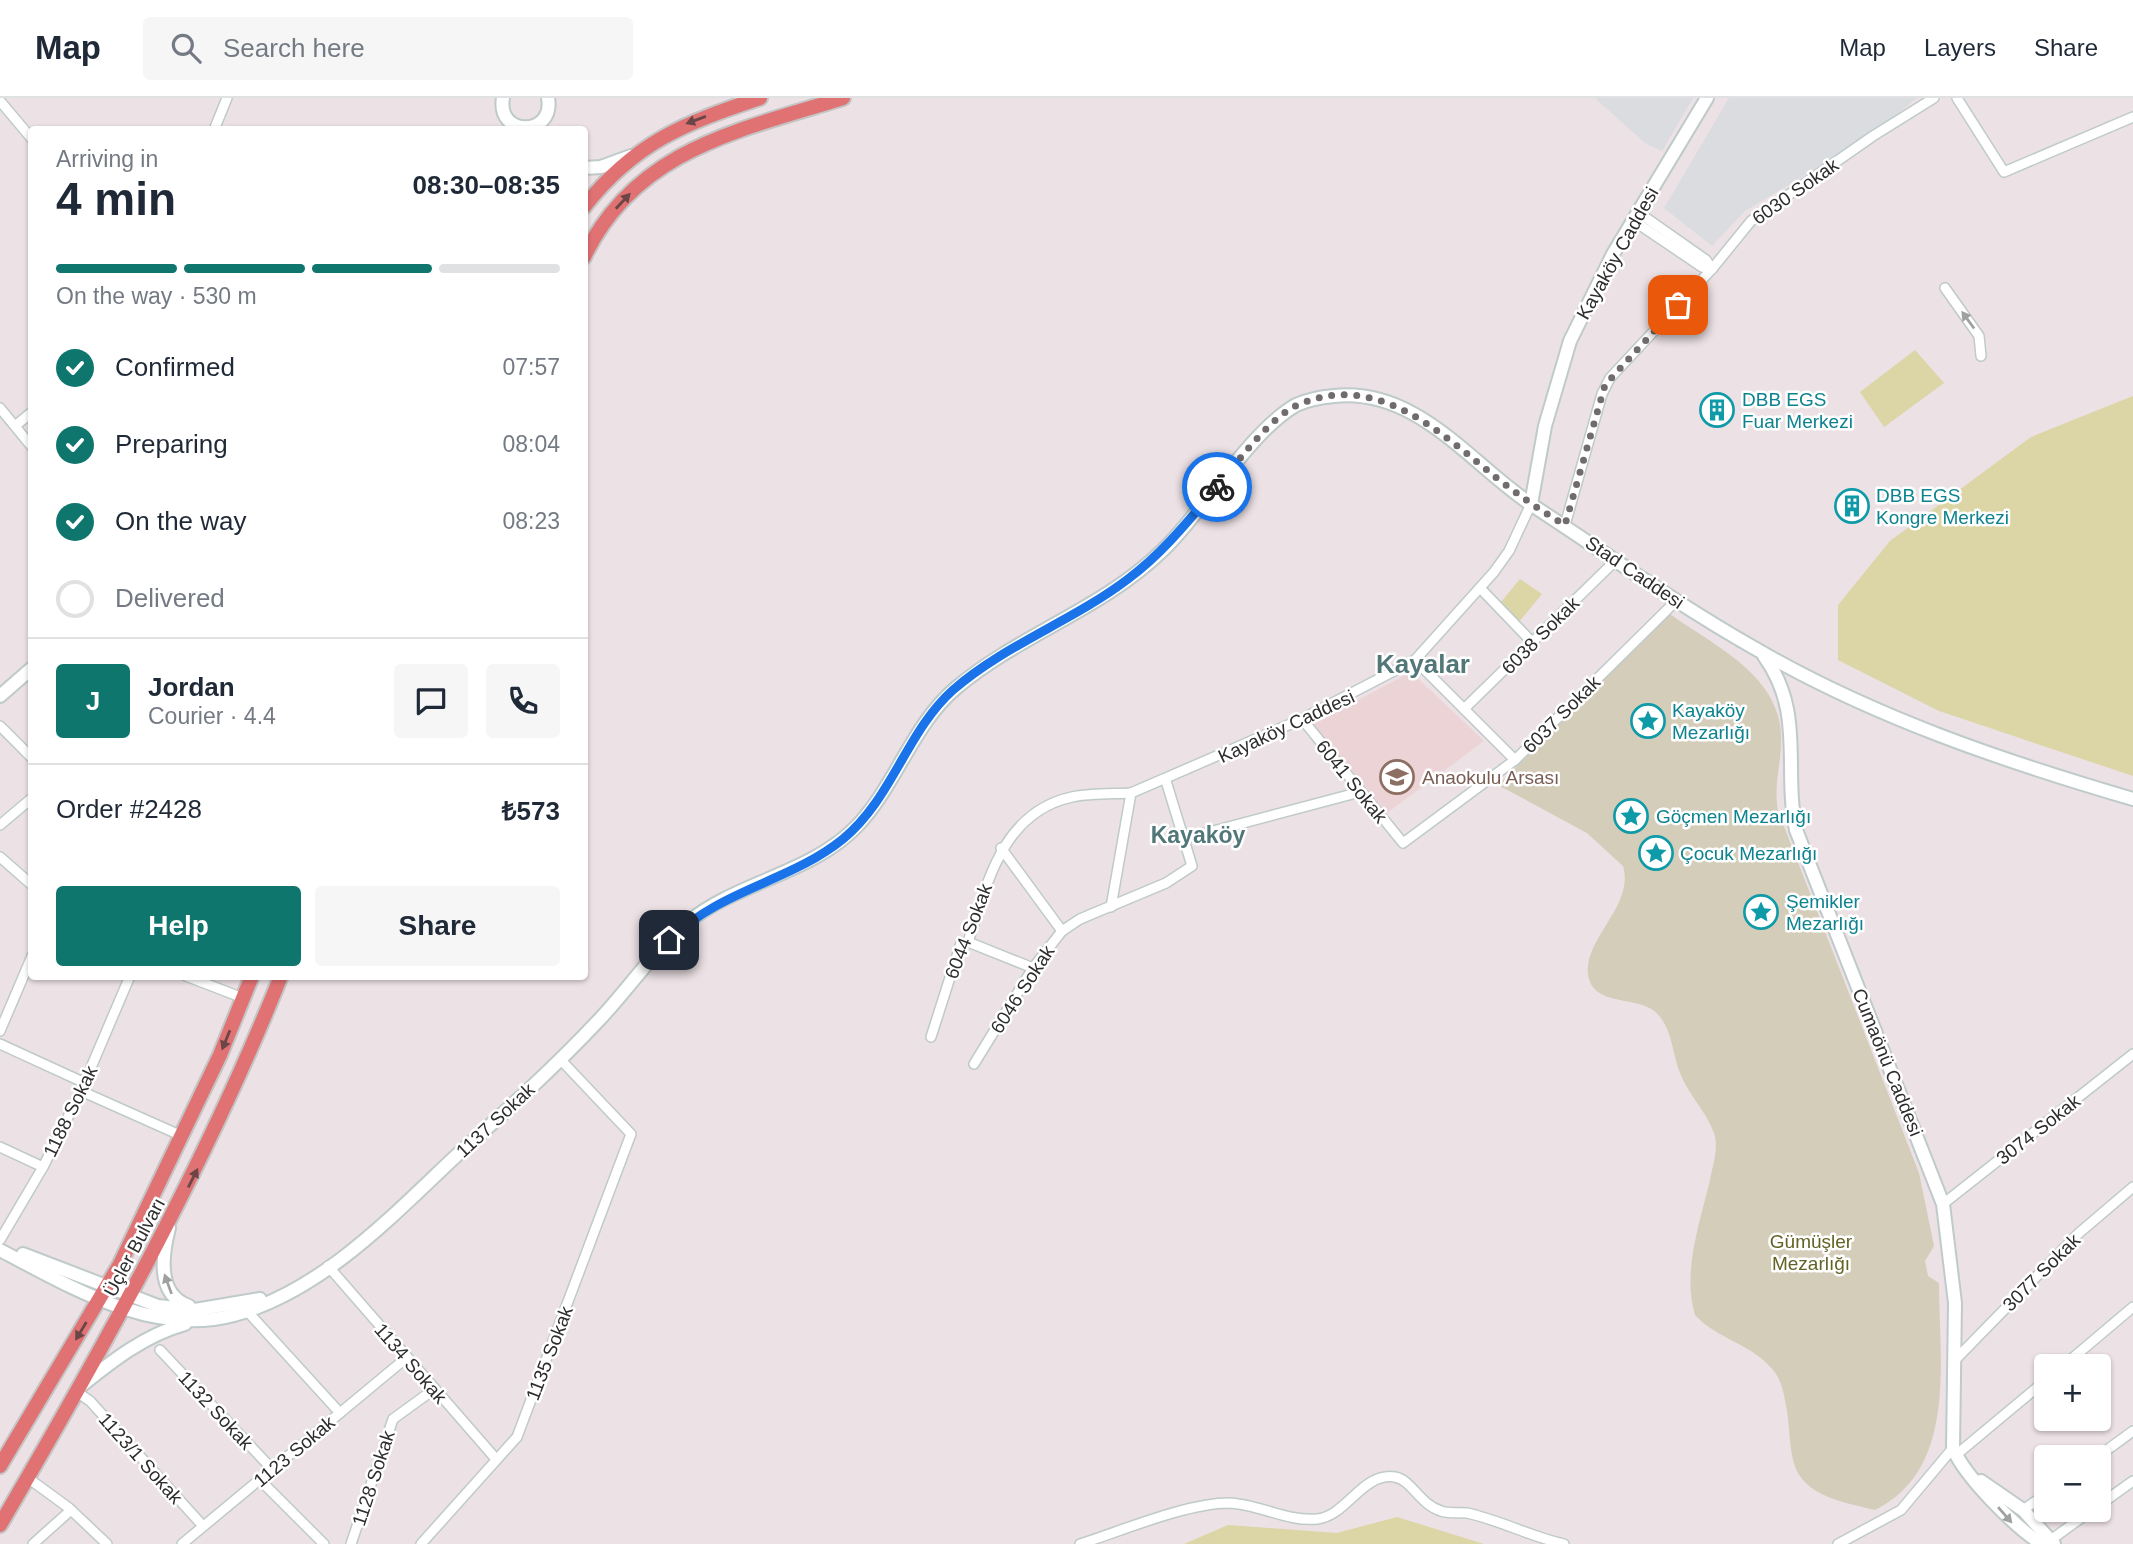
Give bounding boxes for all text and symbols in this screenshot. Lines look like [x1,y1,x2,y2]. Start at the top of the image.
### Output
search box [143,17,633,80]
text: Map [35,29,101,66]
icon: search [167,29,205,67]
text: Search here [223,33,365,63]
text: Map [1839,34,1886,61]
text: Layers [1924,34,1996,61]
text: Share [2034,34,2098,61]
one-way arrow [685,115,706,126]
text: Arriving in [56,146,158,172]
street label: 6030 Sokak [1748,154,1843,229]
text: 08:30–08:35 [413,170,560,200]
text: 4 min [56,173,176,225]
street label: Kayaköy Caddesi [1572,183,1662,323]
one-way arrow [614,193,630,210]
pin [1648,275,1708,335]
text: On the way · 530 m [56,283,257,309]
icon: bag [1659,286,1697,324]
one-way arrow [1961,311,1975,329]
icon: check [56,349,94,387]
text: Confirmed [115,352,235,382]
text: 07:57 [502,354,560,380]
place label: DBB EGS Fuar Merkezi [1742,389,1853,432]
building icon: DBB EGS Fuar Merkezi [1698,391,1736,429]
icon: check [56,426,94,464]
text: Preparing [115,429,228,459]
text: 08:04 [502,431,560,457]
courier [1182,452,1252,522]
icon: bike [1198,468,1236,506]
place label: DBB EGS Kongre Merkezi [1876,485,2009,528]
building icon: DBB EGS Kongre Merkezi [1833,487,1871,525]
icon: check [56,503,94,541]
text: On the way [115,506,247,536]
text: 08:23 [502,508,560,534]
street label: Stad Caddesi [1582,532,1688,613]
text: Delivered [115,583,225,613]
street label: 6038 Sokak [1497,592,1584,678]
district label: Kayalar [1376,649,1470,679]
button: chat [394,664,468,738]
button: phone [486,664,560,738]
street label: 6037 Sokak [1518,671,1605,757]
text: Jordan [148,672,235,702]
text: J [86,686,100,716]
street label: Kayaköy Caddesi [1215,686,1358,767]
place label: Kayaköy Mezarlığı [1672,700,1750,743]
place icon: Kayaköy Mezarlığı [1629,702,1667,740]
text: Courier · 4.4 [148,703,276,729]
street label: 6041 Sokak [1312,736,1392,827]
school or university icon: Anaokulu Arsası [1378,758,1416,796]
place label: Anaokulu Arsası [1422,767,1559,788]
text: Order #2428 [56,794,202,824]
text: ₺573 [502,796,560,826]
place icon: Göçmen Mezarlığı [1612,797,1650,835]
place label: Göçmen Mezarlığı [1656,806,1811,827]
district label: Kayaköy [1151,822,1246,848]
place icon: Çocuk Mezarlığı [1637,834,1675,872]
place label: Çocuk Mezarlığı [1680,843,1817,864]
street label: 6044 Sokak [941,880,996,982]
button: Help [56,886,301,966]
button: Share [315,886,560,966]
place label: Şemikler Mezarlığı [1786,891,1864,934]
place icon: Şemikler Mezarlığı [1742,893,1780,931]
pin [639,910,699,970]
icon: home [650,921,688,959]
street label: 6046 Sokak [986,941,1059,1037]
street label: Cumaönü Caddesi [1848,985,1927,1139]
one-way arrow [221,1029,232,1050]
street label: 1188 Sokak [39,1062,102,1160]
street label: 1137 Sokak [452,1079,539,1162]
street label: 3074 Sokak [1992,1090,2085,1169]
one-way arrow [186,1167,198,1187]
street label: Üçler Bulvarı [100,1194,169,1300]
street label: 3077 Sokak [1998,1229,2085,1315]
park label: Gümüşler Mezarlığı [1770,1231,1853,1274]
one-way arrow [162,1273,173,1294]
street label: 1135 Sokak [522,1303,577,1403]
street label: 1134 Sokak [370,1319,451,1408]
one-way arrow [75,1321,87,1340]
map controls [2034,1354,2111,1522]
button: + [2034,1354,2111,1431]
street label: 1132 Sokak [174,1367,257,1454]
street label: 1123/1 Sokak [94,1409,187,1508]
street label: 1123 Sokak [250,1411,339,1491]
street label: 1128 Sokak [348,1427,399,1528]
button: − [2034,1445,2111,1522]
one-way arrow [1997,1506,2012,1523]

